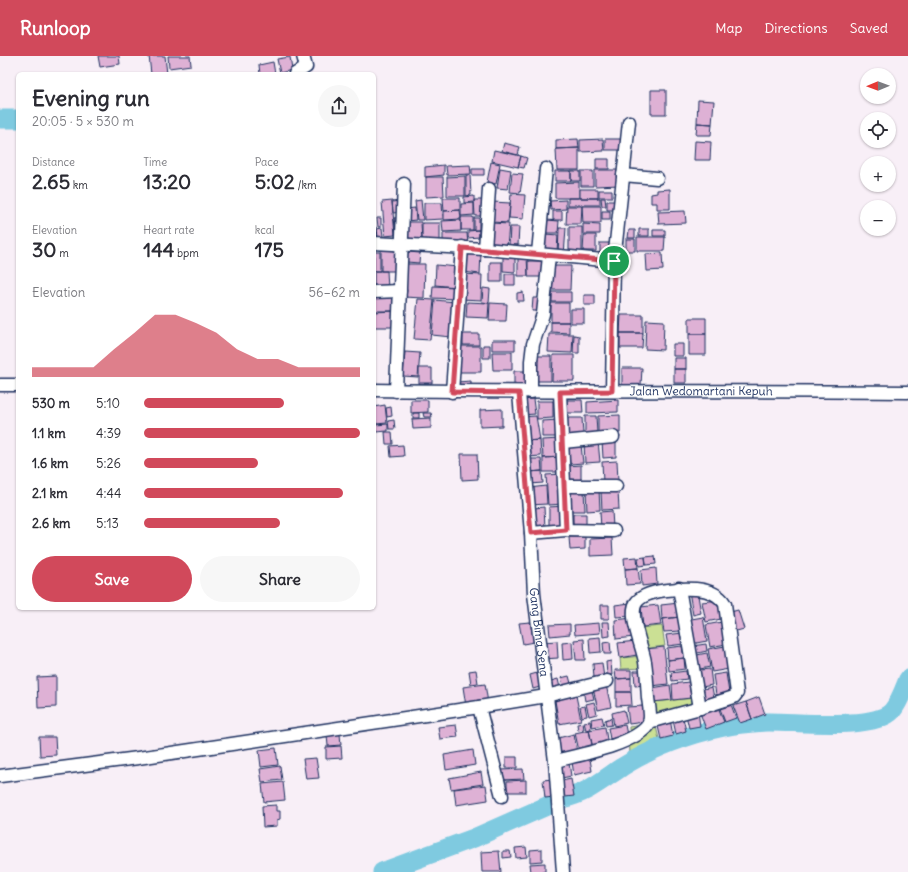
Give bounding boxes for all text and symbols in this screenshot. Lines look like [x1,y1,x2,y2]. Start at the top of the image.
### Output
text: Runloop [20,16,91,40]
text: Map [715,19,742,37]
text: Directions [764,19,828,37]
text: Saved [850,19,888,37]
north arrow [860,68,896,104]
map controls [860,68,896,236]
text: Evening run [32,84,150,112]
button: share [318,85,360,127]
button: locate [860,112,896,148]
text: 20:05 · 5 × 530 m [32,113,134,130]
text: Distance [32,155,75,169]
text: Time [143,155,167,169]
text: Pace [255,155,279,169]
button: + [860,156,896,192]
text: 2.65 [32,169,70,194]
text: 13:20 [143,169,191,194]
text: 5:02 [255,169,295,194]
text: km [70,178,88,192]
text: /km [295,178,317,192]
button: − [860,200,896,236]
text: Elevation [32,223,77,237]
text: Heart rate [143,223,194,237]
text: kcal [255,223,274,237]
text: 30 [32,237,57,262]
text: 144 [143,237,174,262]
text: 175 [255,237,284,262]
pin [597,244,631,278]
text: m [57,246,69,260]
text: bpm [174,246,199,260]
icon: arrive [603,250,625,272]
text: Elevation [32,284,85,301]
text: 56–62 m [309,284,360,301]
street label: Jalan Wedomartani Kepuh [629,383,773,398]
text: 530 m [32,395,70,412]
text: 5:10 [96,395,120,412]
text: 1.1 km [32,425,66,442]
text: 4:39 [96,425,121,442]
text: 1.6 km [32,455,68,472]
text: 5:26 [96,455,121,472]
text: 2.1 km [32,485,68,502]
text: 4:44 [96,485,121,502]
text: 2.6 km [32,515,70,532]
text: 5:13 [96,515,119,532]
button: Save [32,556,192,602]
button: Share [200,556,360,602]
street label: Gang Bima Sena [527,587,552,678]

